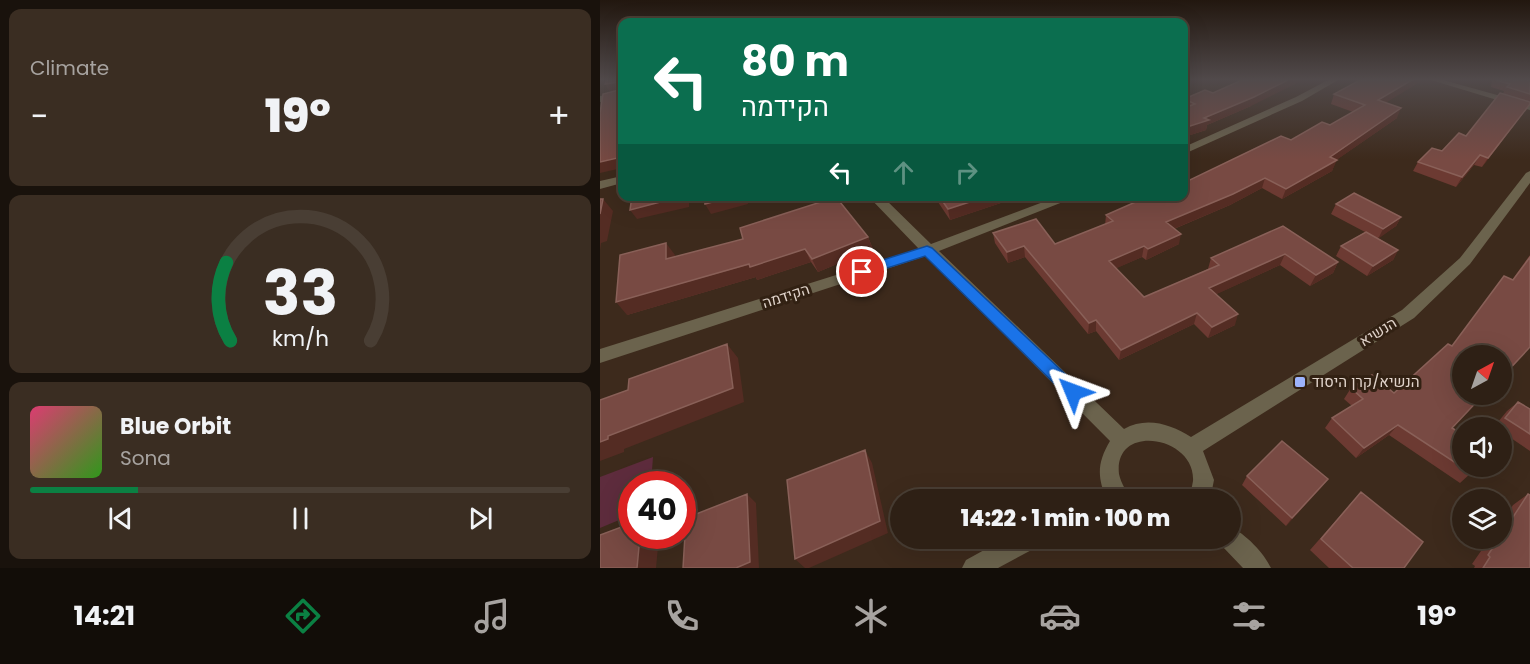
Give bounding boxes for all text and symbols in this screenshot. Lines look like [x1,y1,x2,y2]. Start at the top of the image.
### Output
text: 80 m [741,32,849,91]
icon: left [642,42,720,120]
text: Climate [30,54,109,82]
text: 19° [265,85,331,148]
text: הקידמה [741,88,829,125]
text: − [30,93,48,140]
text: + [547,93,570,140]
icon: left [824,156,857,189]
icon: ahead [887,156,920,189]
icon: right [950,156,983,189]
pin [836,246,887,297]
text: 33 [262,249,338,337]
icon: arrive [845,255,878,288]
street label: הקידמה [759,278,812,313]
street label: הנשיא [1355,312,1400,351]
text: km/h [271,323,329,354]
north arrow [1452,345,1512,405]
map controls [1452,345,1512,549]
position arrow [1041,360,1105,424]
place label: הנשיא/קרן היסוד [1312,371,1420,392]
marker: הנשיא/קרן היסוד [1293,375,1307,389]
text: Blue Orbit [120,411,231,442]
button: sound [1452,417,1512,477]
text: Sona [120,444,171,472]
speed limit sign: 40 [618,471,696,549]
button: layers [1452,489,1512,549]
icon: previous [104,502,137,535]
icon: pause [284,502,317,535]
icon: next [464,502,497,535]
text: 14:22 · 1 min · 100 m [961,503,1170,534]
icon: directions [282,595,324,637]
icon: music [471,595,513,637]
icon: phone [661,595,703,637]
icon: climate [850,595,892,637]
icon: car [1039,595,1081,637]
icon: filters [1228,595,1270,637]
text: 14:21 [74,597,135,634]
text: 19° [1417,597,1456,634]

